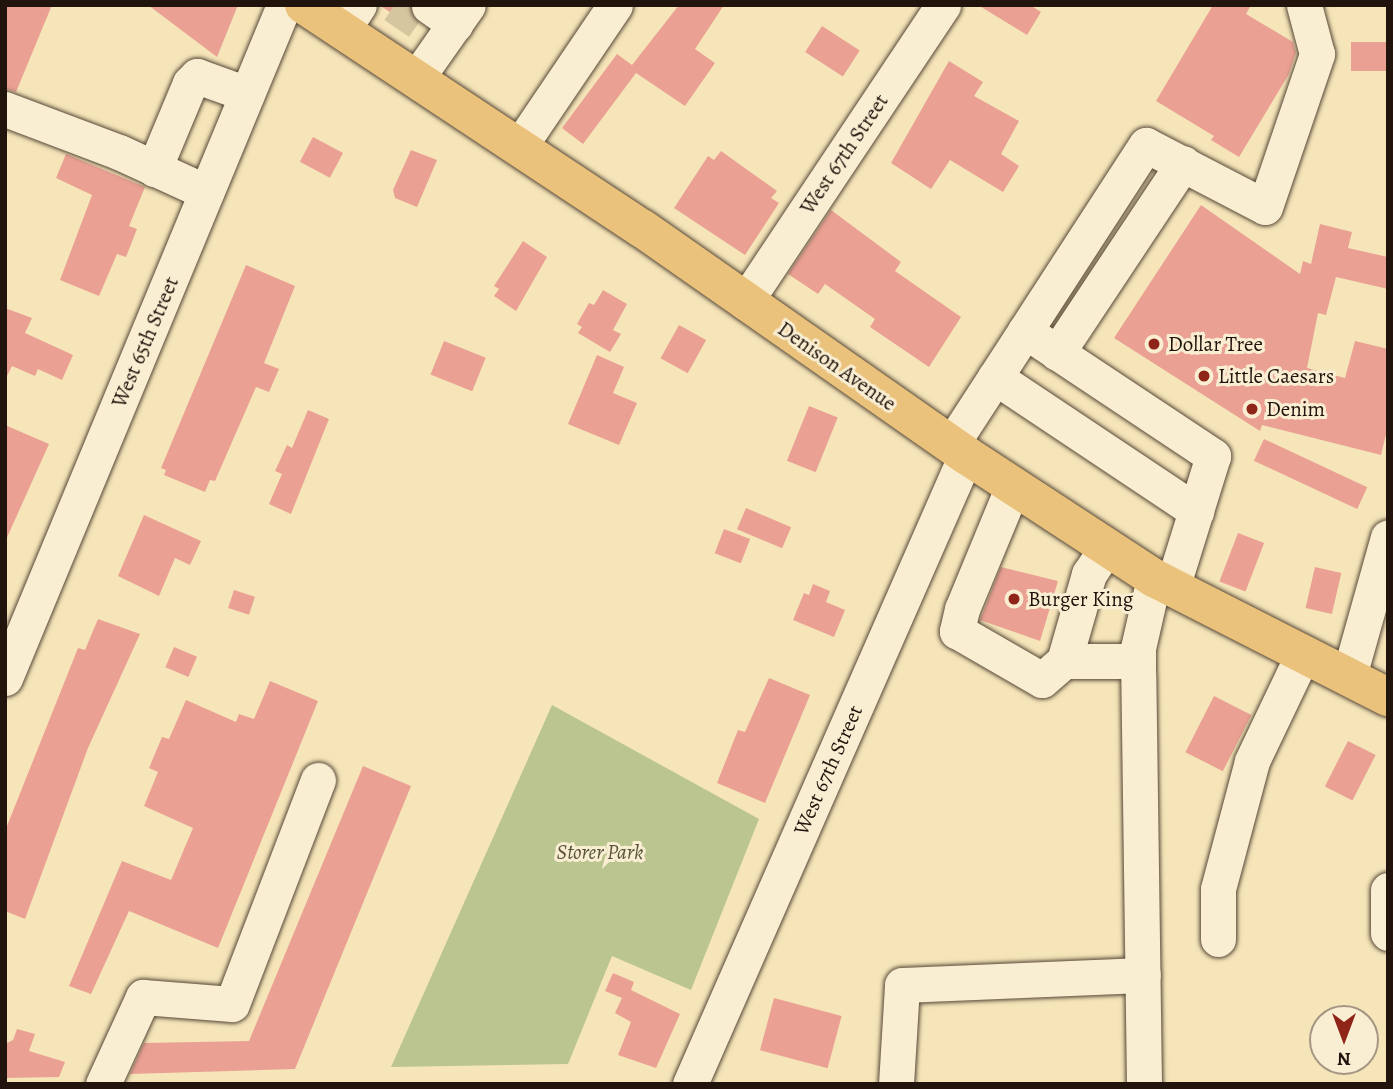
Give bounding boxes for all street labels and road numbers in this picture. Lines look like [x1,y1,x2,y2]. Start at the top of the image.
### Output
street label: West 67th Street [795,89,893,219]
street label: West 65th Street [106,273,184,411]
street label: Denison Avenue [773,316,901,416]
street label: West 67th Street [788,701,868,839]

